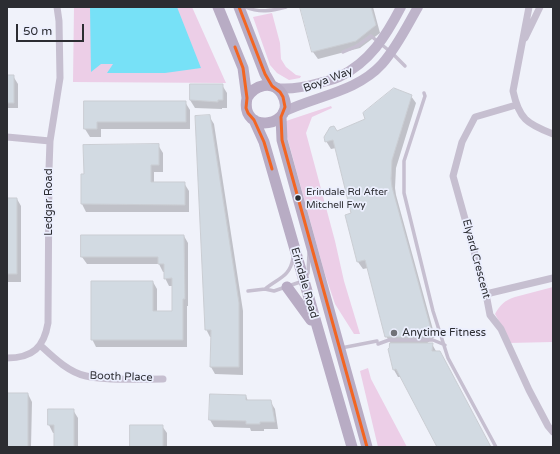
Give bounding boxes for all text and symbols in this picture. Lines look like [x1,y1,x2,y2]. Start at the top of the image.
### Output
scale bar [18,16,86,42]
text: 50 m [23,24,52,38]
street label: Boya Way [301,65,355,95]
street label: Ledgar Road [42,168,56,236]
place label: Erindale Rd After Mitchell Fwy [306,186,388,210]
marker: Erindale Rd After Mitchell Fwy [293,193,303,203]
street label: Elyard Crescent [459,218,493,300]
street label: Erindale Road [288,246,320,320]
place label: Anytime Fitness [402,326,486,340]
marker: Anytime Fitness [389,328,399,338]
street label: Booth Place [89,369,153,385]

